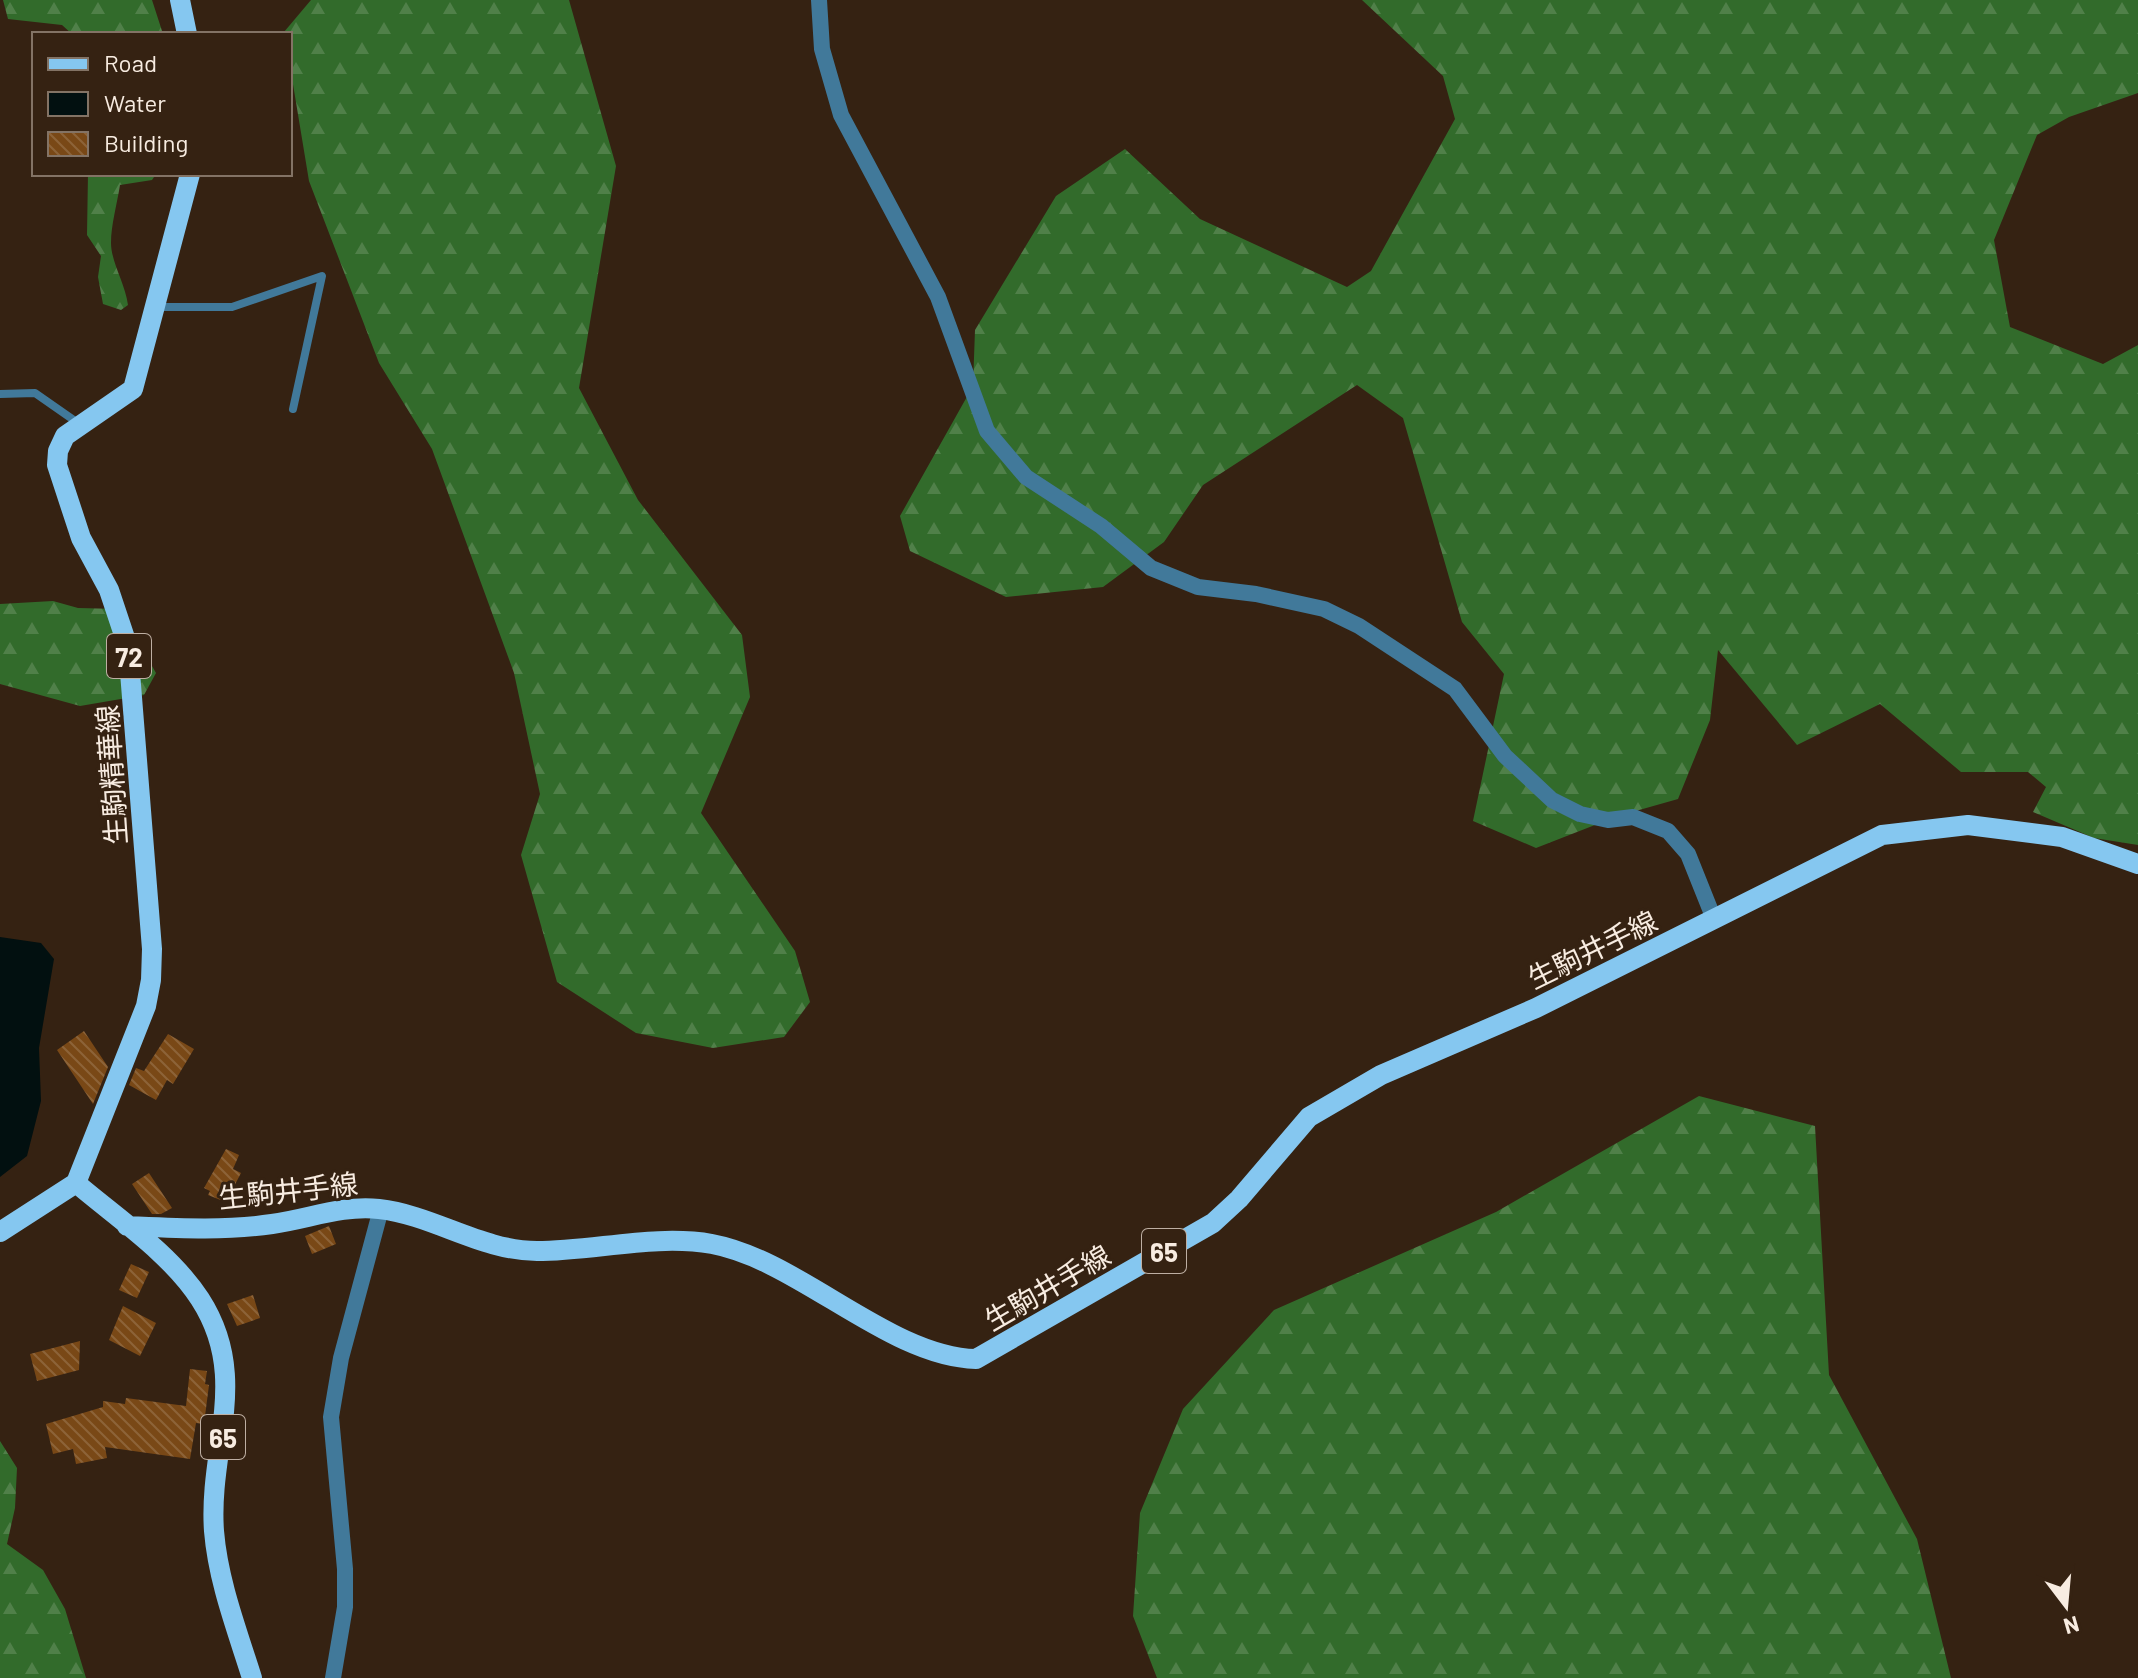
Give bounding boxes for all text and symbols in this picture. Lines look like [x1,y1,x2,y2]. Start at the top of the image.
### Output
legend [32,32,292,176]
text: Road [104,48,157,77]
text: Water [104,88,166,117]
text: Building [104,128,188,157]
road number: 72 [107,634,151,678]
street label: 生駒精華線 [89,704,133,846]
street label: 生駒井手線 [1522,903,1662,995]
street label: 生駒井手線 [217,1166,359,1214]
road number: 65 [1142,1229,1186,1273]
street label: 生駒井手線 [978,1237,1116,1337]
road number: 65 [201,1415,245,1459]
north arrow [2026,1566,2106,1646]
text: N [2061,1612,2082,1641]

